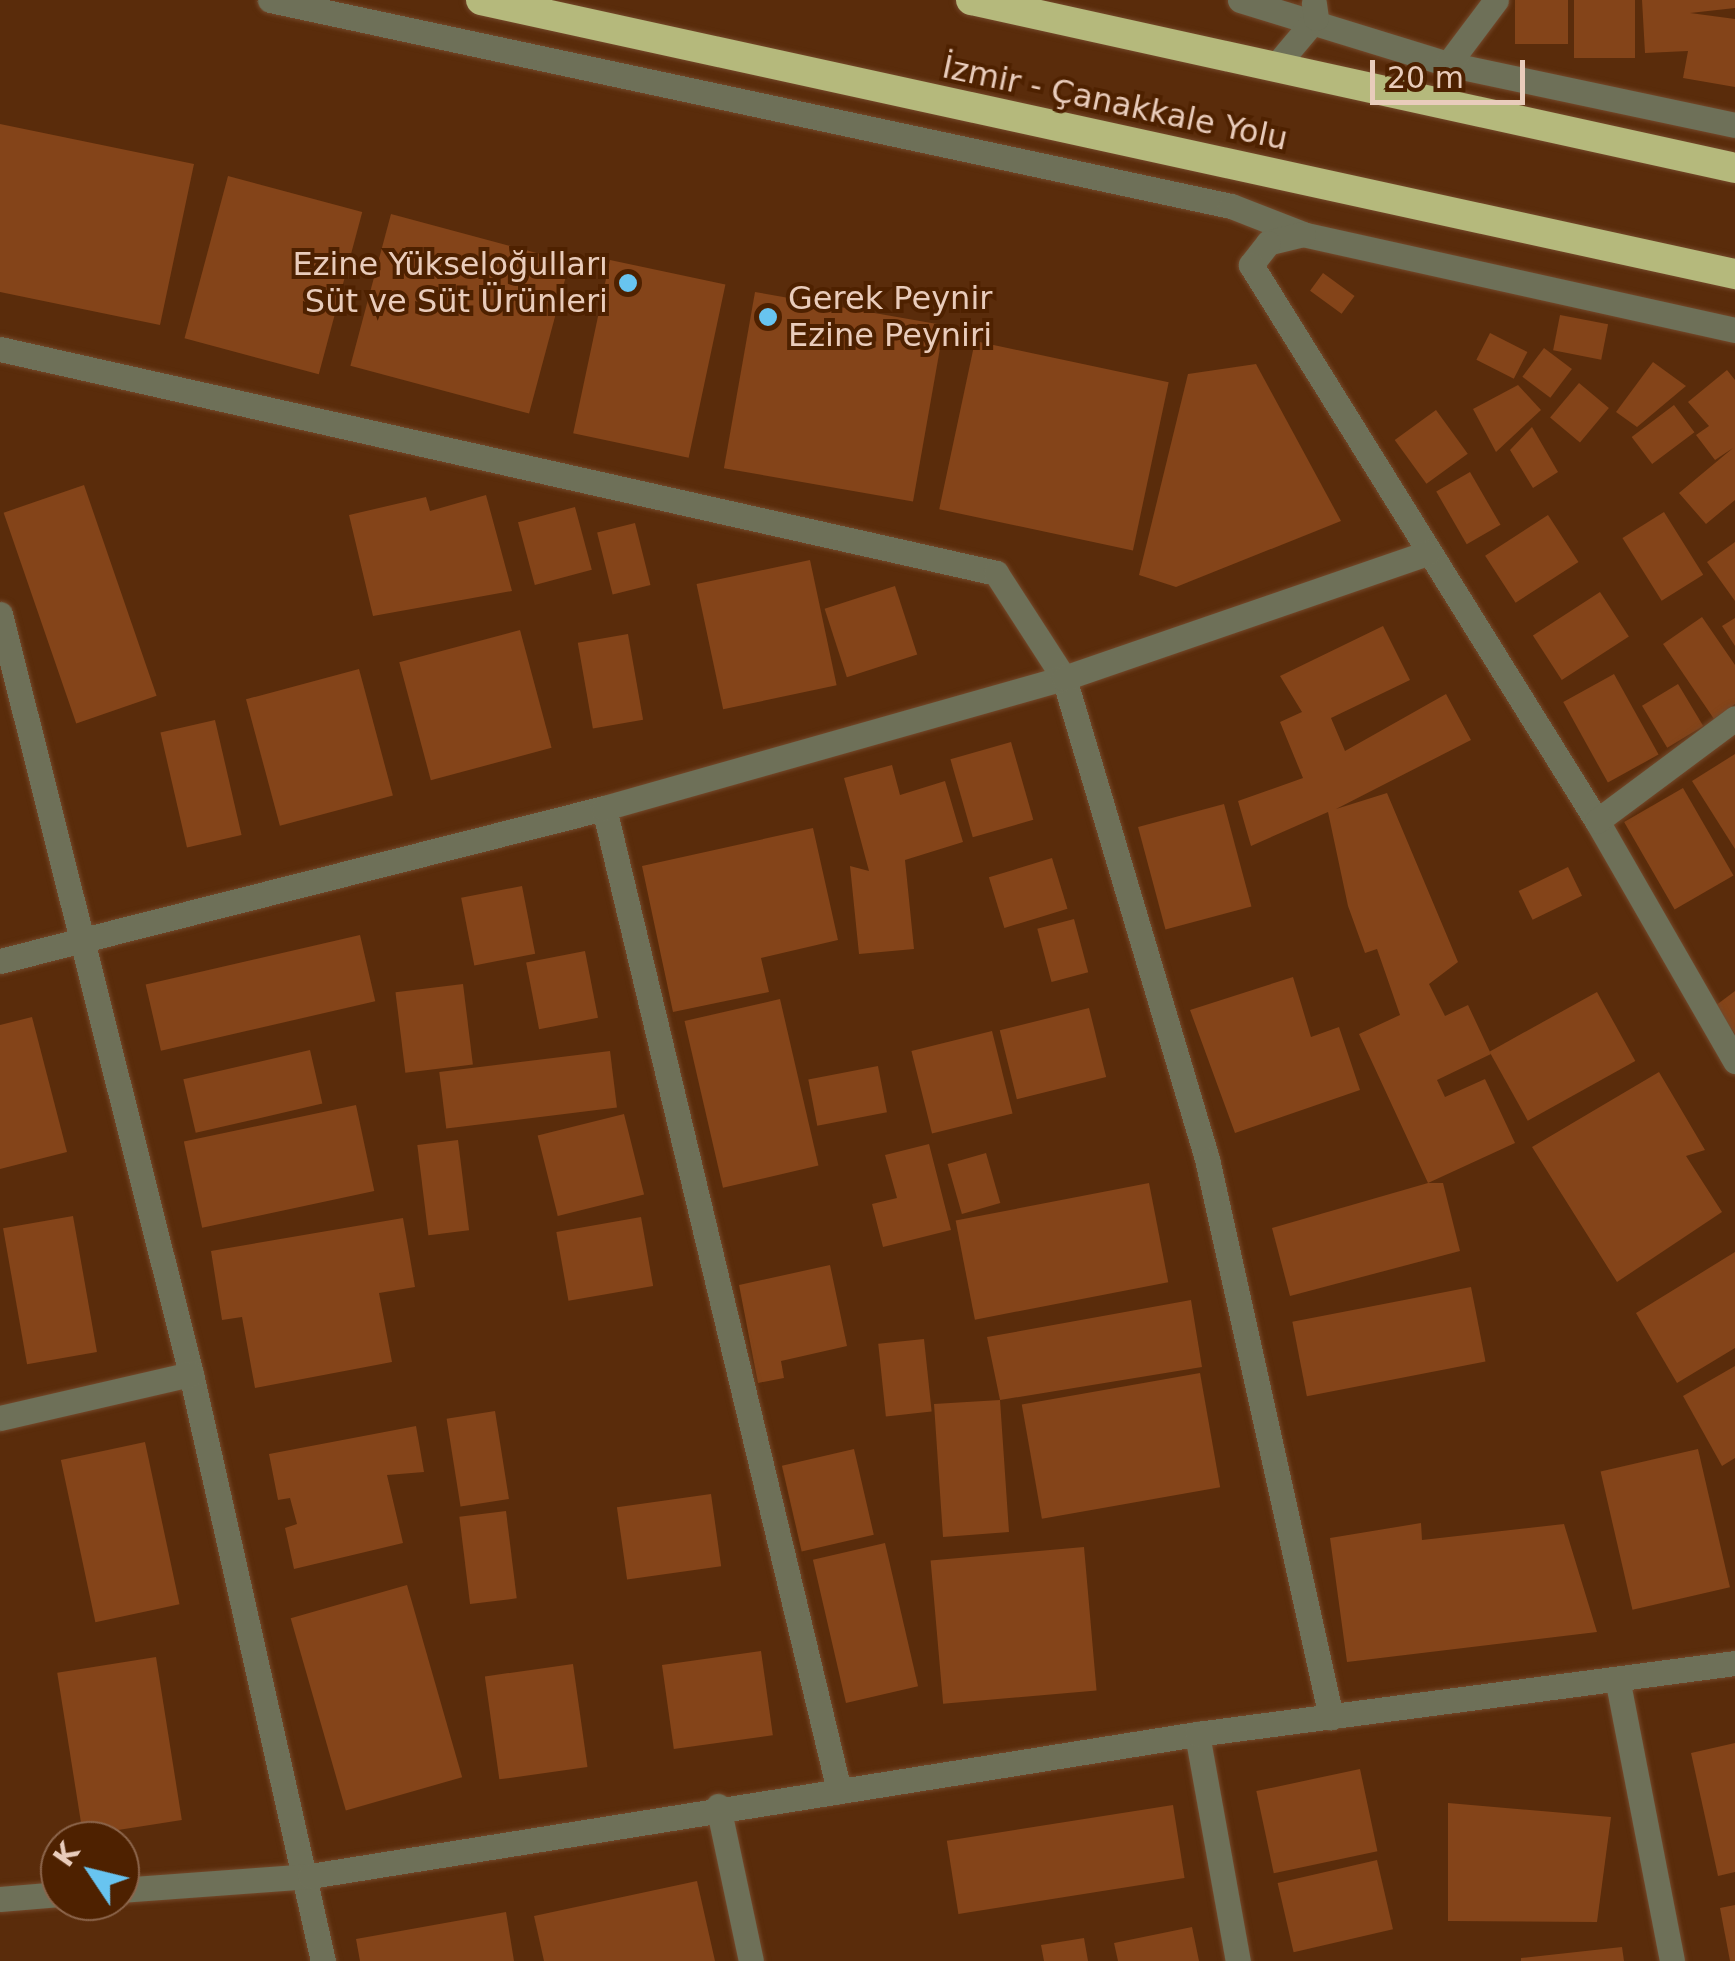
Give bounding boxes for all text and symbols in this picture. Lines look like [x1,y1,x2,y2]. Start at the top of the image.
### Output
scale bar [1375,40,1530,102]
street label: İzmir - Çanakkale Yolu [939,48,1291,158]
text: 20 m [1387,60,1464,95]
place label: Ezine Yükseloğulları Süt ve Süt Ürünleri [292,246,608,321]
marker: Ezine Yükseloğulları Süt ve Süt Ürünleri [617,272,639,294]
place label: Gerek Peynir Ezine Peyniri [788,280,992,355]
marker: Gerek Peynir Ezine Peyniri [757,306,779,328]
north arrow [40,1821,140,1921]
text: K [47,1836,86,1873]

